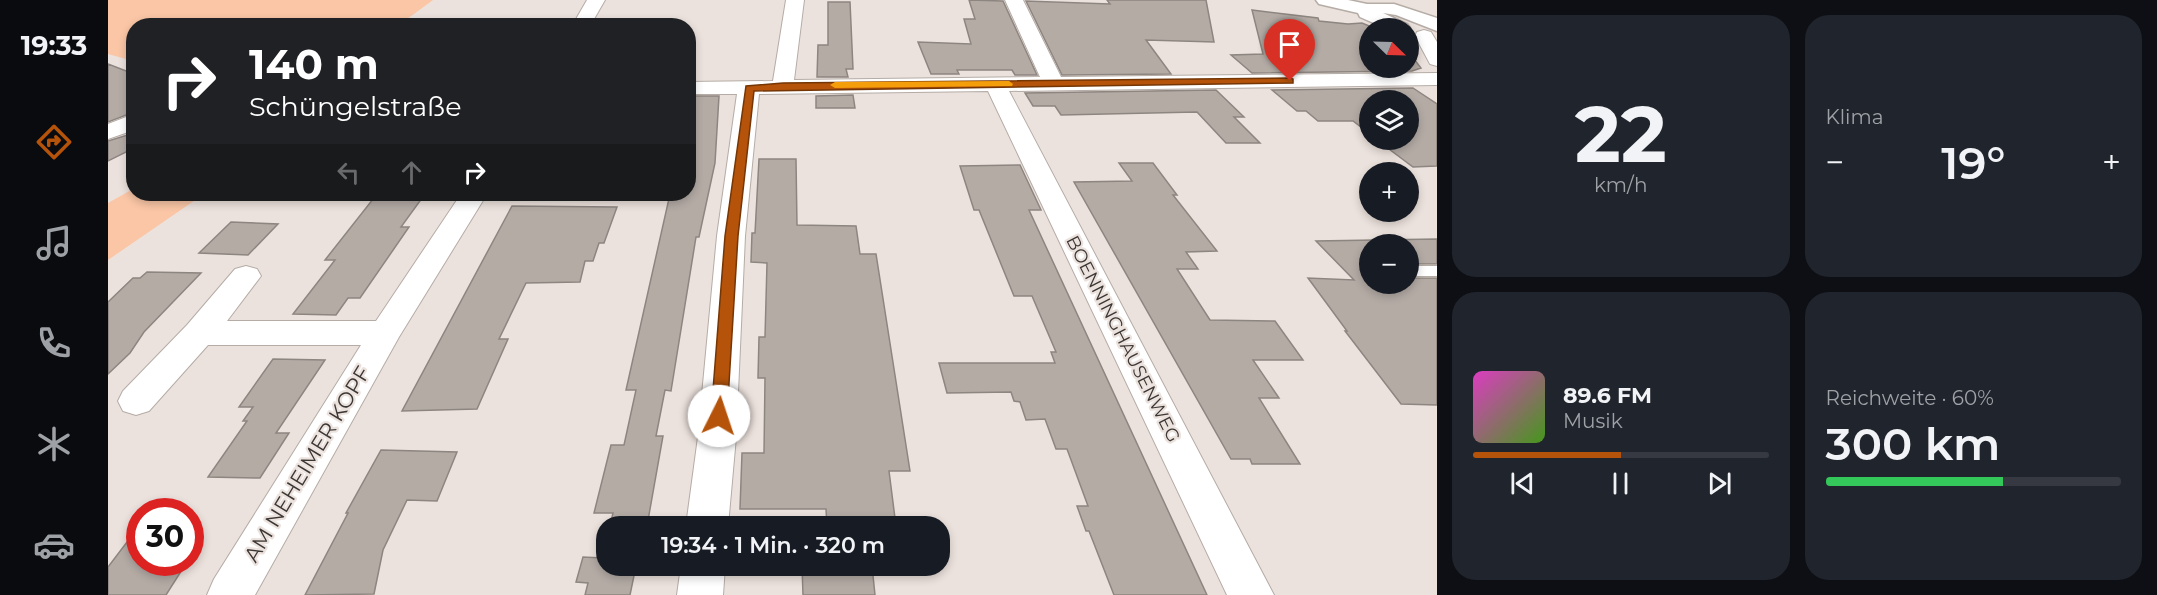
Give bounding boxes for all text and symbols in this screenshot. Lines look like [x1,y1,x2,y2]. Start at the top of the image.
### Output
north arrow [1359,18,1419,78]
map controls [1359,18,1419,294]
pin [1264,19,1315,81]
icon: arrive [1273,28,1306,61]
text: 19:33 [21,29,87,62]
text: 140 m [249,38,379,90]
icon: right [150,42,228,120]
text: 22 [1575,86,1667,182]
text: Schüngelstraße [249,90,461,123]
button: layers [1359,90,1419,150]
text: Klima [1826,105,1884,129]
icon: directions [33,121,75,163]
text: 19° [1941,135,2005,190]
text: − [1826,142,1844,182]
text: + [2102,142,2121,182]
icon: left [332,156,365,189]
icon: ahead [395,156,428,189]
icon: right [458,156,491,189]
button: + [1359,162,1419,222]
text: km/h [1594,173,1647,197]
icon: music [33,222,75,264]
street label: BOENNINGHAUSENWEG [1061,232,1185,446]
button: − [1359,234,1419,294]
icon: phone [33,322,75,364]
street label: AM NEHEIMER KOPF [239,362,375,566]
text: 89.6 FM [1563,382,1652,409]
position arrow [687,384,751,448]
text: Reichweite · 60% [1826,386,1994,410]
text: Musik [1563,409,1623,433]
text: 300 km [1826,416,2000,471]
icon: climate [33,423,75,465]
icon: previous [1506,467,1539,500]
icon: pause [1604,467,1637,500]
icon: next [1703,467,1736,500]
speed limit sign: 30 [126,498,204,576]
icon: car [33,524,75,566]
text: 19:34 · 1 Min. · 320 m [661,532,885,559]

